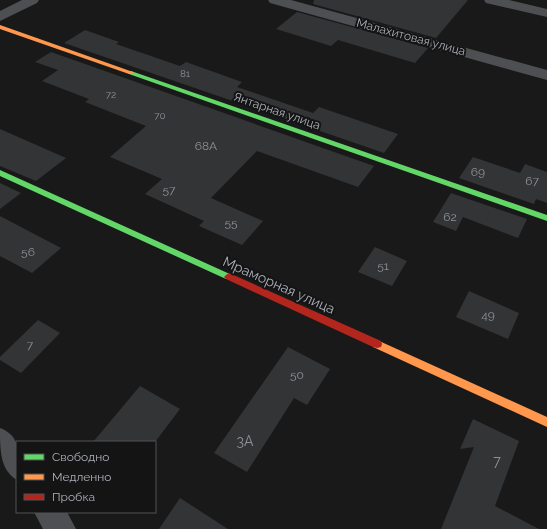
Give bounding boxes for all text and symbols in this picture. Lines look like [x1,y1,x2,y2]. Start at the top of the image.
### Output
street label: Малахитовая улица [355,16,467,58]
house number: 81 [180,68,191,79]
house number: 72 [106,89,116,100]
street label: Янтарная улица [232,90,322,132]
house number: 70 [154,110,166,121]
house number: 68А [195,139,217,153]
house number: 69 [471,165,485,179]
house number: 67 [525,174,539,188]
house number: 57 [163,183,176,197]
house number: 62 [443,210,457,224]
house number: 55 [224,216,238,230]
house number: 56 [21,245,35,259]
street label: Мраморная улица [220,253,338,317]
house number: 51 [377,259,389,273]
house number: 49 [481,308,495,322]
house number: 7 [27,338,34,352]
house number: 50 [290,368,304,382]
house number: 3А [237,433,254,449]
legend [16,441,156,513]
text: Свободно [52,450,109,464]
house number: 7 [493,453,501,469]
text: Медленно [52,470,111,484]
text: Пробка [52,490,95,504]

